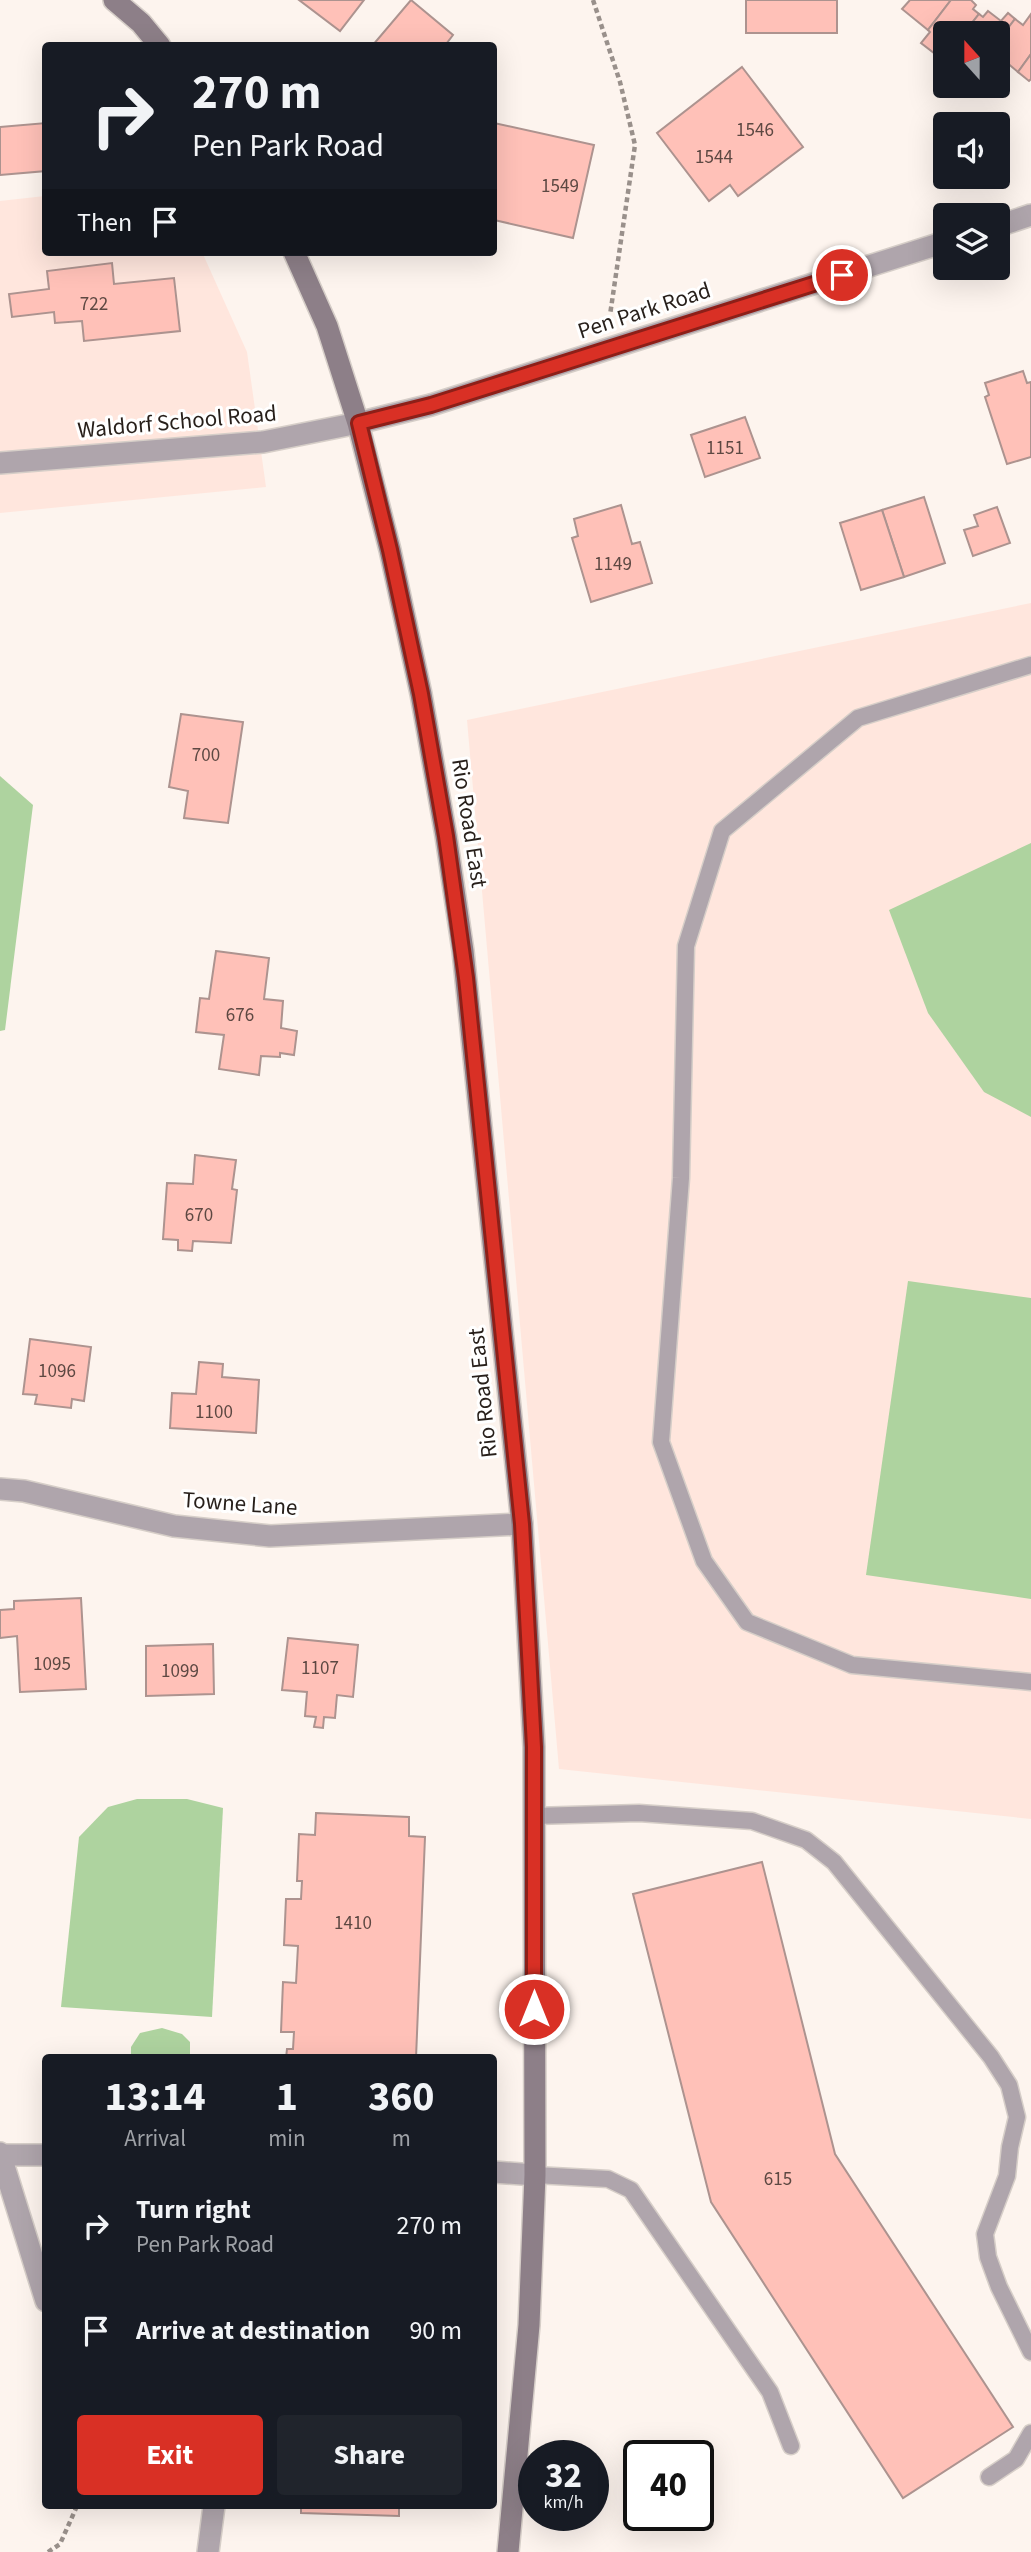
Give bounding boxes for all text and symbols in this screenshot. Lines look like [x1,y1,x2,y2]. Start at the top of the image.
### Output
north arrow [933,21,1010,98]
map controls [933,21,1010,280]
text: 270 m [192,58,321,128]
icon: right [77,70,168,161]
button: sound [933,112,1010,189]
house number: 1546 [736,117,774,144]
text: Pen Park Road [192,123,384,169]
house number: 1544 [695,144,733,171]
house number: 1549 [541,173,579,200]
icon: arrive [146,203,184,241]
button: layers [933,203,1010,280]
text: Then [77,204,132,241]
pin [812,245,872,305]
icon: arrive [823,256,861,294]
street label: Pen Park Road [573,273,715,347]
house number: 722 [80,291,108,318]
street label: Waldorf School Road [76,396,278,447]
house number: 1151 [706,435,744,462]
house number: 1149 [594,551,632,578]
house number: 700 [192,742,220,769]
street label: Rio Road East [443,756,496,890]
house number: 676 [226,1002,254,1029]
house number: 670 [185,1202,213,1229]
street label: Rio Road East [459,1326,506,1460]
house number: 1096 [38,1358,76,1385]
house number: 1100 [195,1399,233,1426]
street label: Towne Lane [181,1483,299,1524]
house number: 1095 [33,1651,71,1678]
house number: 1107 [301,1655,339,1682]
house number: 1099 [161,1658,199,1685]
house number: 1410 [334,1910,372,1937]
position arrow [497,1972,571,2046]
text: 13:14 [104,2067,206,2127]
text: 1 [276,2067,298,2127]
text: 360 [368,2067,435,2127]
text: Arrival [124,2122,186,2155]
text: min [268,2122,306,2155]
text: m [392,2122,411,2155]
house number: 615 [764,2166,792,2193]
text: Turn right [136,2191,251,2228]
icon: right [77,2207,115,2245]
text: 270 m [396,2207,462,2244]
text: Pen Park Road [136,2228,274,2261]
icon: arrive [77,2312,115,2350]
text: Arrive at destination [136,2312,370,2349]
text: 90 m [409,2312,462,2349]
button: Exit [77,2415,263,2495]
button: Share [277,2415,462,2495]
speed limit sign: 40 [623,2440,714,2531]
text: 32 [545,2451,582,2501]
text: km/h [544,2490,583,2515]

